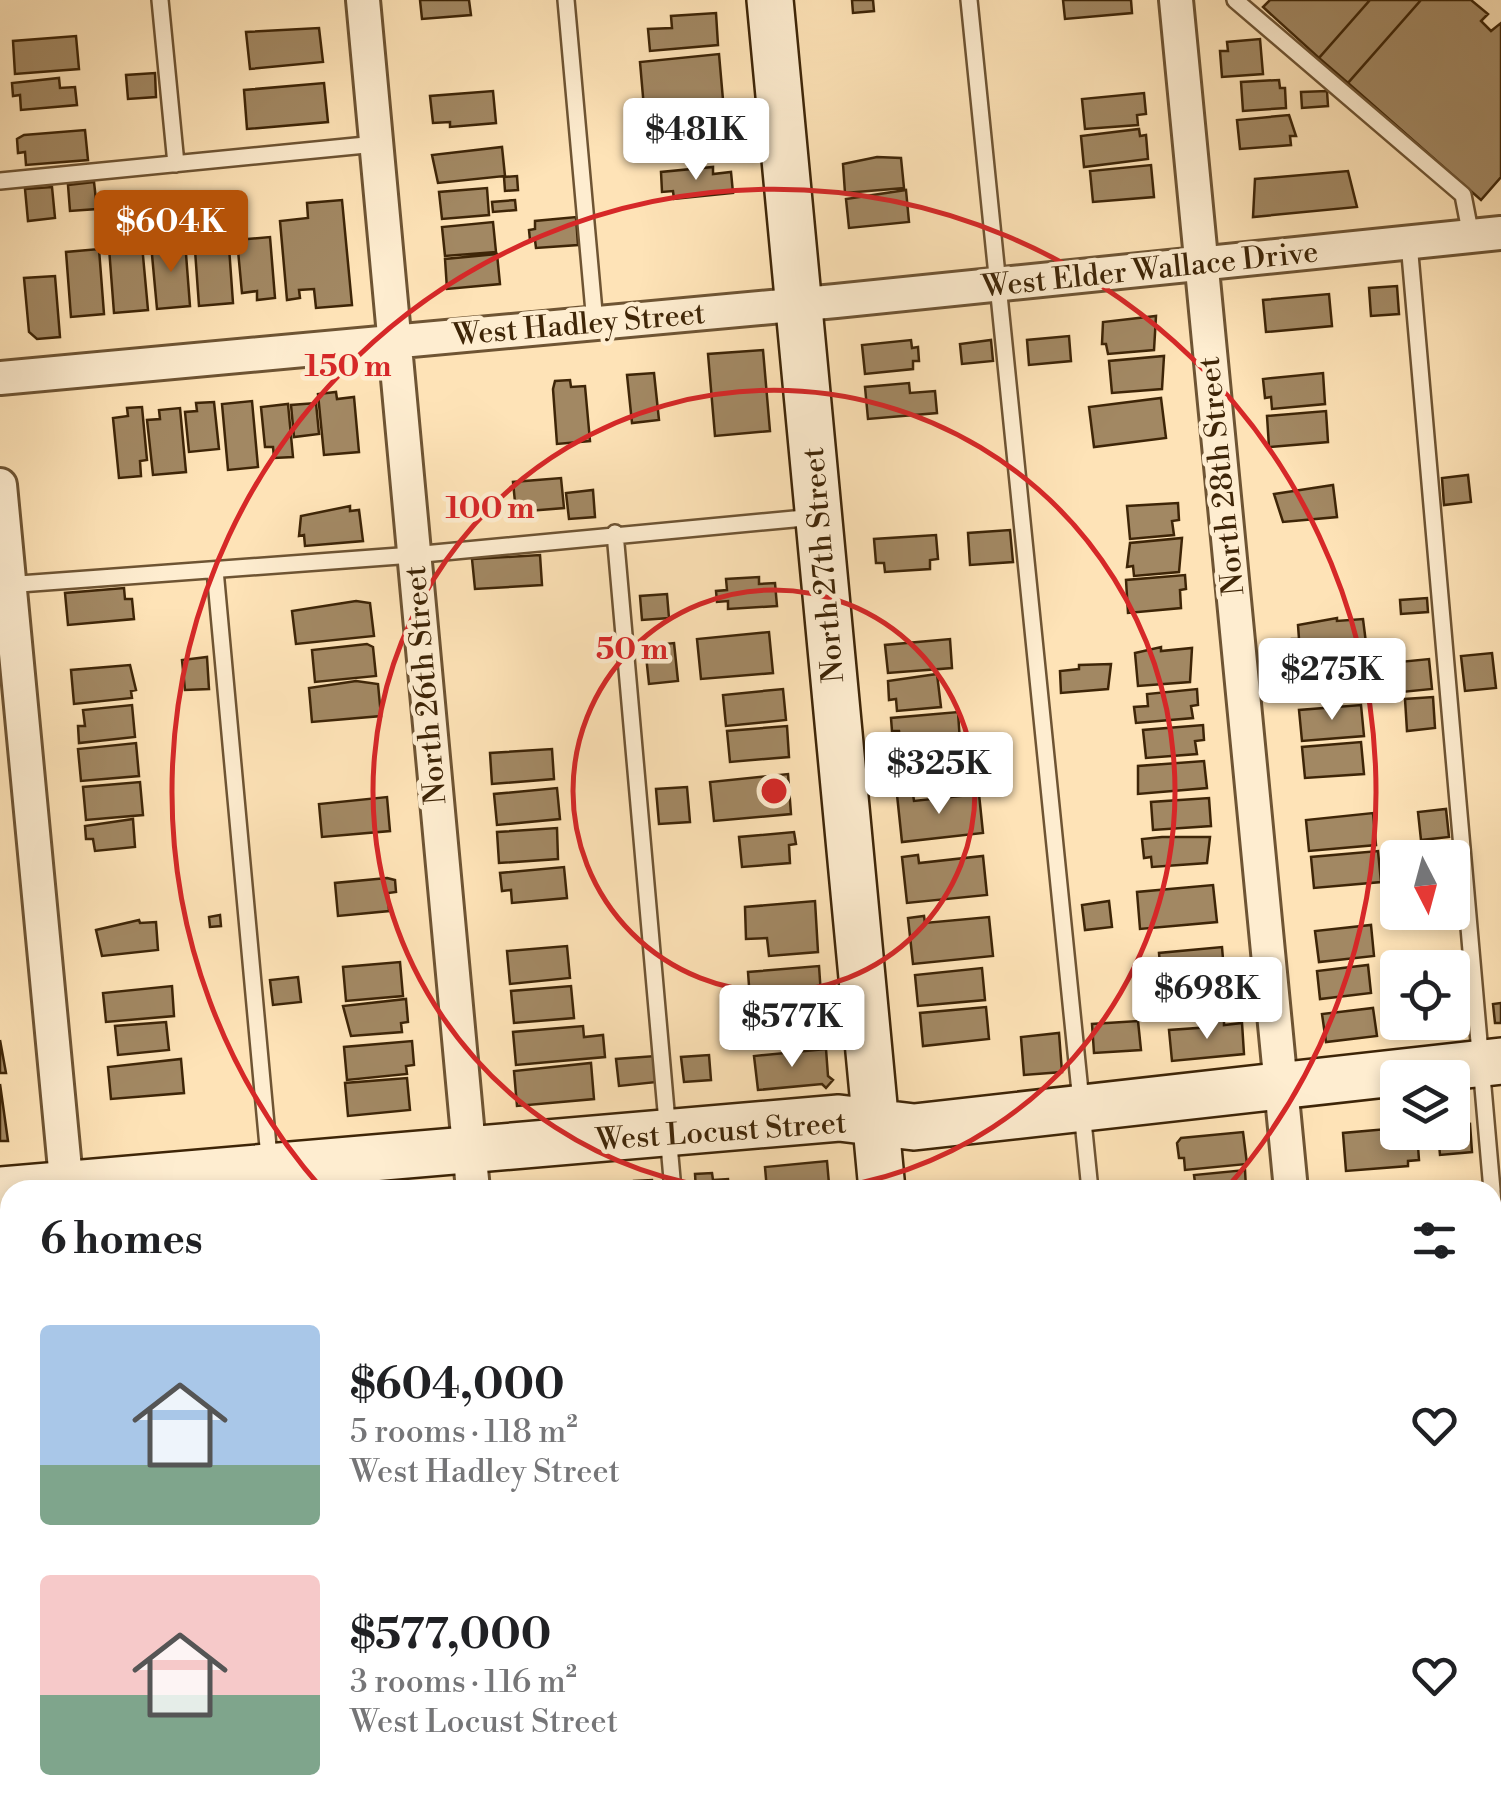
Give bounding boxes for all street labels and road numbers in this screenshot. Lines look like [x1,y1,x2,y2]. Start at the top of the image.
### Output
street label: West Elder Wallace Drive [979,233,1320,307]
street label: West Hadley Street [450,295,707,355]
street label: North 28th Street [1191,354,1253,597]
street label: North 27th Street [795,445,853,684]
street label: North 26th Street [397,564,455,806]
street label: West Locust Street [593,1104,848,1160]

